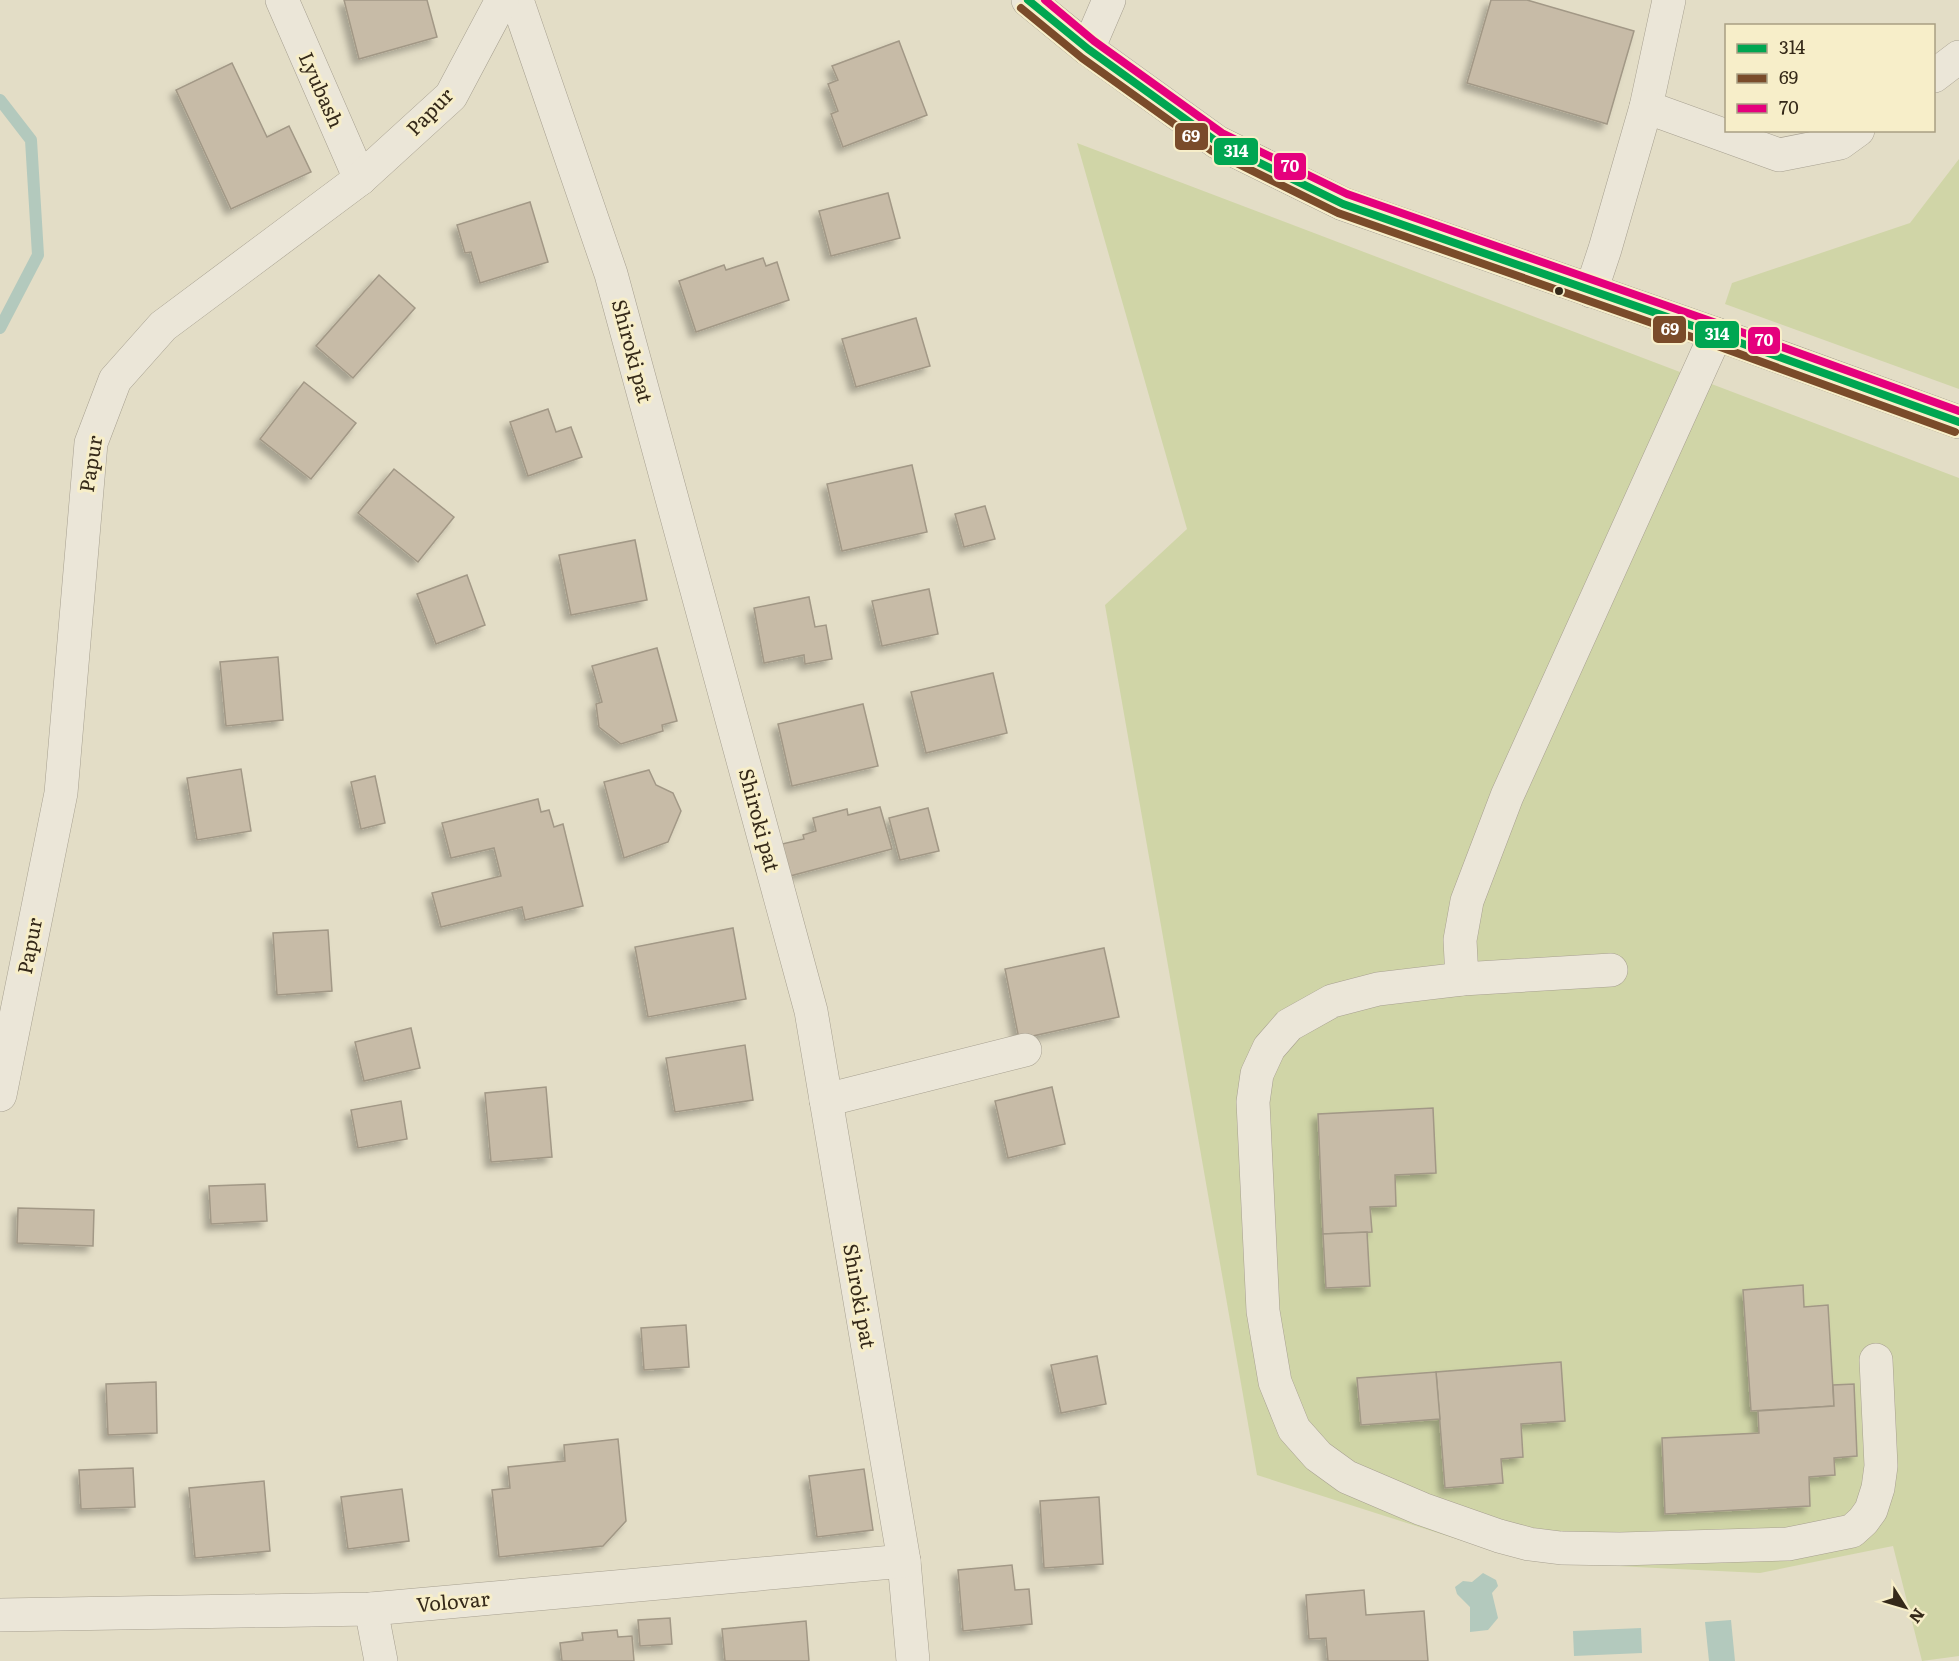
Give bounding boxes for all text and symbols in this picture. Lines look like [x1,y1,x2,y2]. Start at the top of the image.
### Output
legend [1725,24,1935,132]
text: 314 [1779,33,1805,60]
street label: Lyubash [293,46,353,132]
text: 69 [1779,63,1798,90]
street label: Papur [398,79,460,142]
text: 70 [1779,93,1799,120]
line badge: 69 [1174,122,1209,151]
text: 69 [1182,123,1200,147]
line badge: 314 [1213,137,1259,166]
text: 314 [1224,138,1249,162]
line badge: 70 [1273,152,1307,181]
text: 70 [1281,153,1299,177]
unlabelled marker [1553,285,1565,297]
street label: Shiroki pat [606,295,662,406]
line badge: 69 [1652,315,1687,344]
text: 69 [1661,316,1679,340]
line badge: 314 [1694,320,1740,349]
text: 314 [1705,321,1730,345]
line badge: 70 [1747,326,1781,355]
text: 70 [1755,327,1773,351]
street label: Papur [70,433,108,494]
street label: Shiroki pat [733,764,789,875]
street label: Papur [8,914,48,976]
street label: Shiroki pat [837,1241,885,1350]
north arrow [1875,1577,1935,1637]
street label: Volovar [415,1582,491,1618]
text: N [1904,1604,1931,1629]

